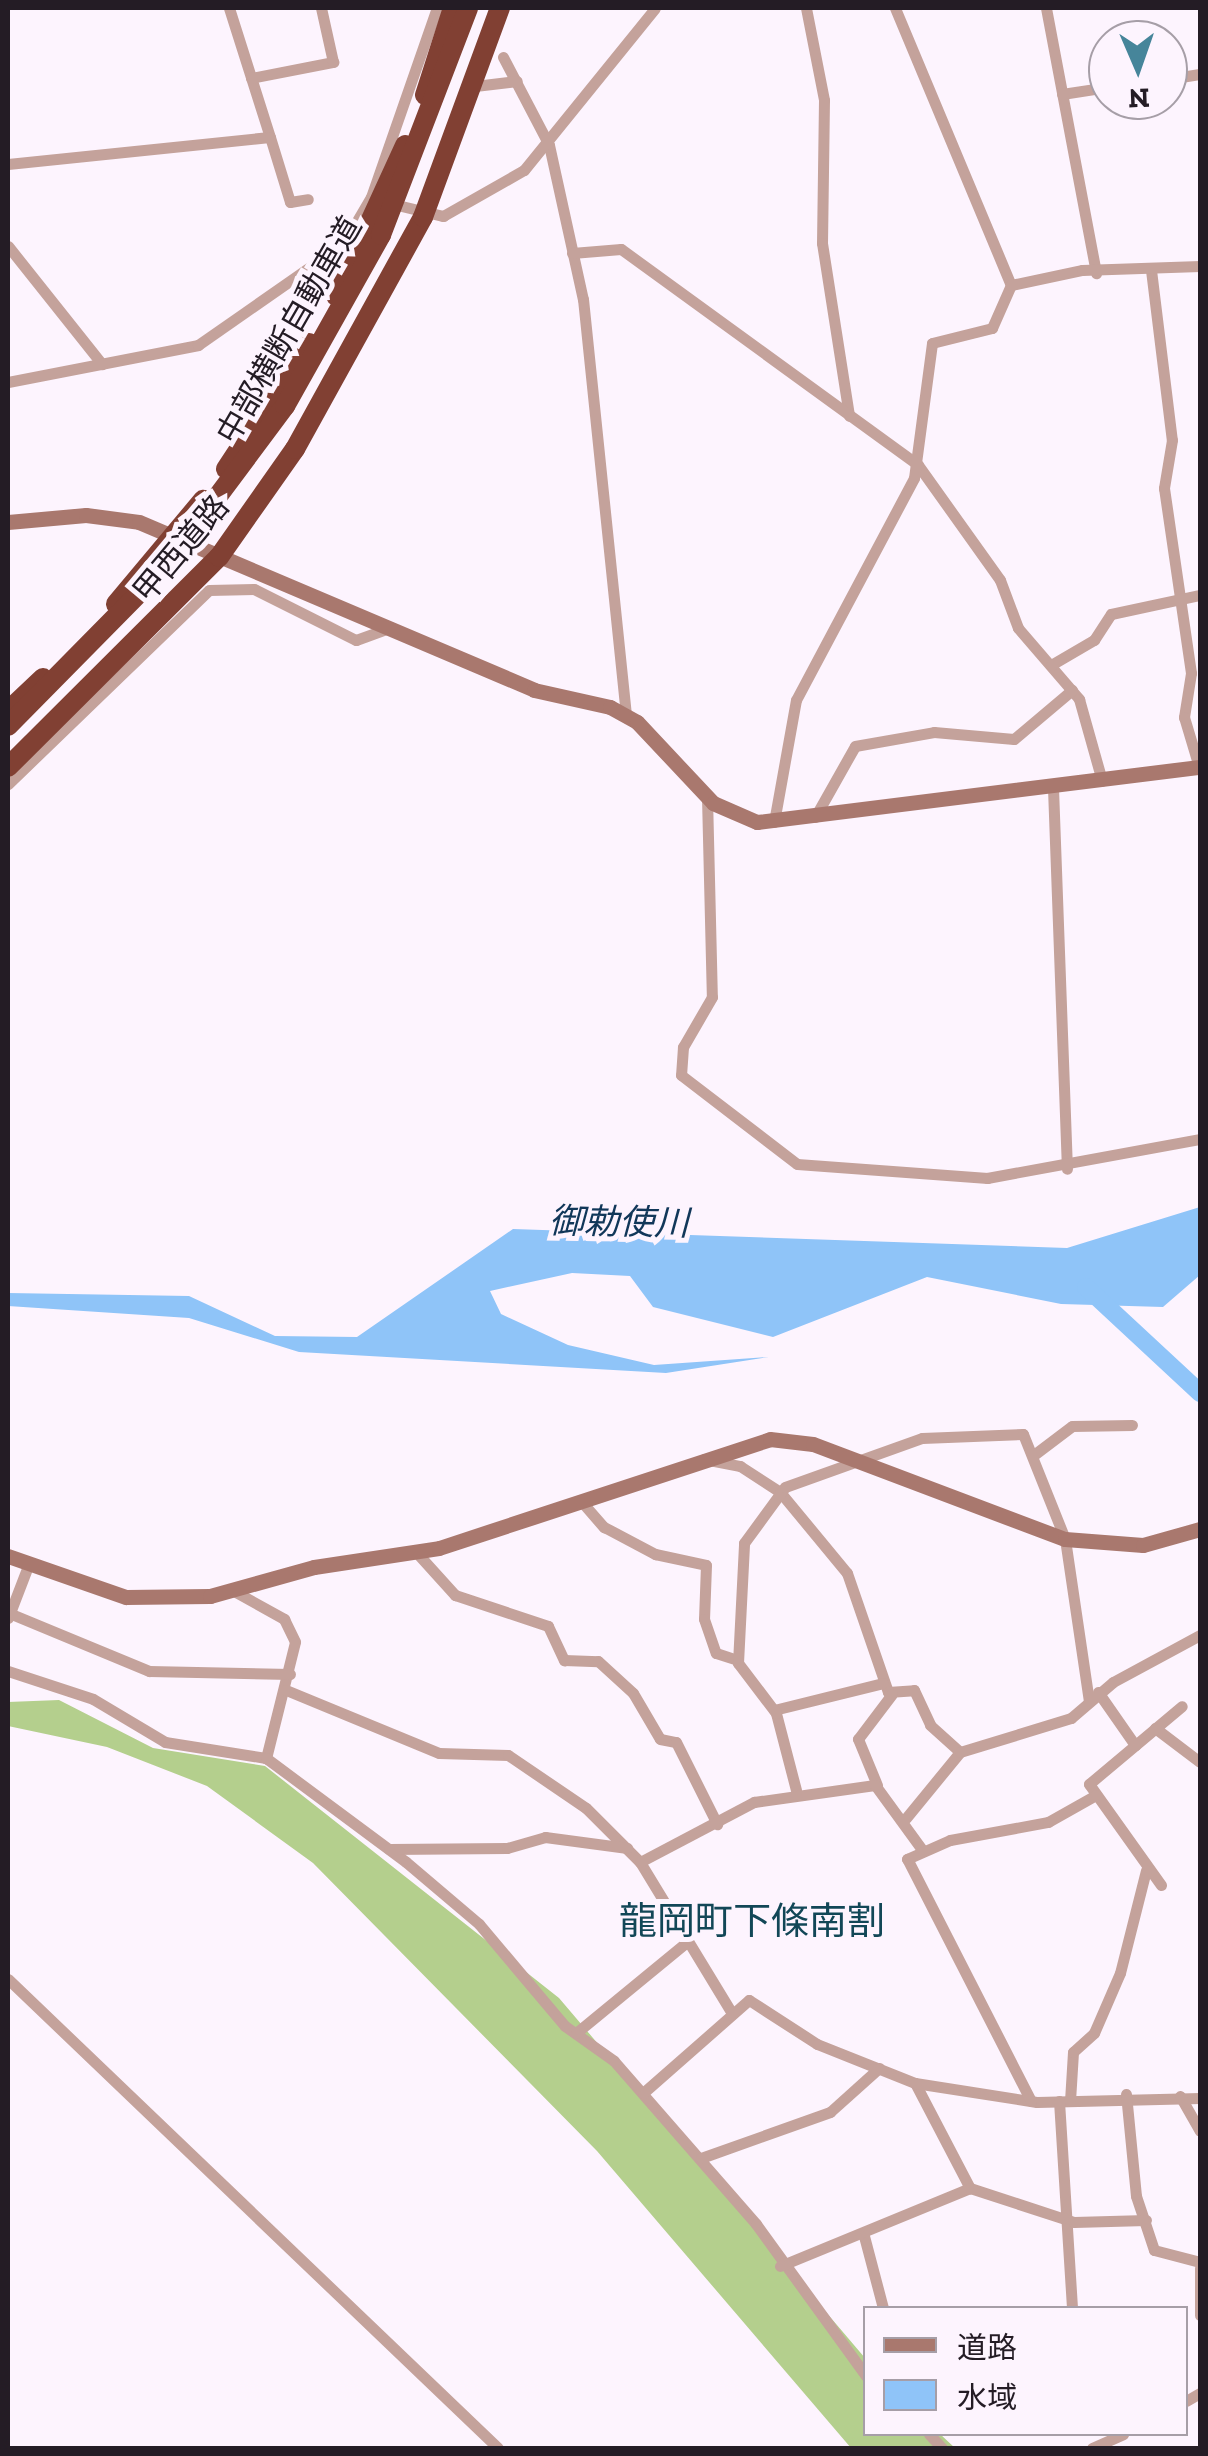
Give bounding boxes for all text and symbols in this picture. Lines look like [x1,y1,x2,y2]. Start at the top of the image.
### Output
north arrow [1088,20,1188,120]
text: N [1128,82,1150,115]
street label: 中部横断自動車道 [208,210,370,450]
street label: 甲西道路 [125,488,237,610]
water label: 御勅使川 [549,1200,689,1244]
district label: 龍岡町下條南割 [619,1899,885,1945]
legend [863,2306,1188,2436]
text: 道路 [957,2330,1017,2366]
text: 水域 [957,2380,1017,2416]

